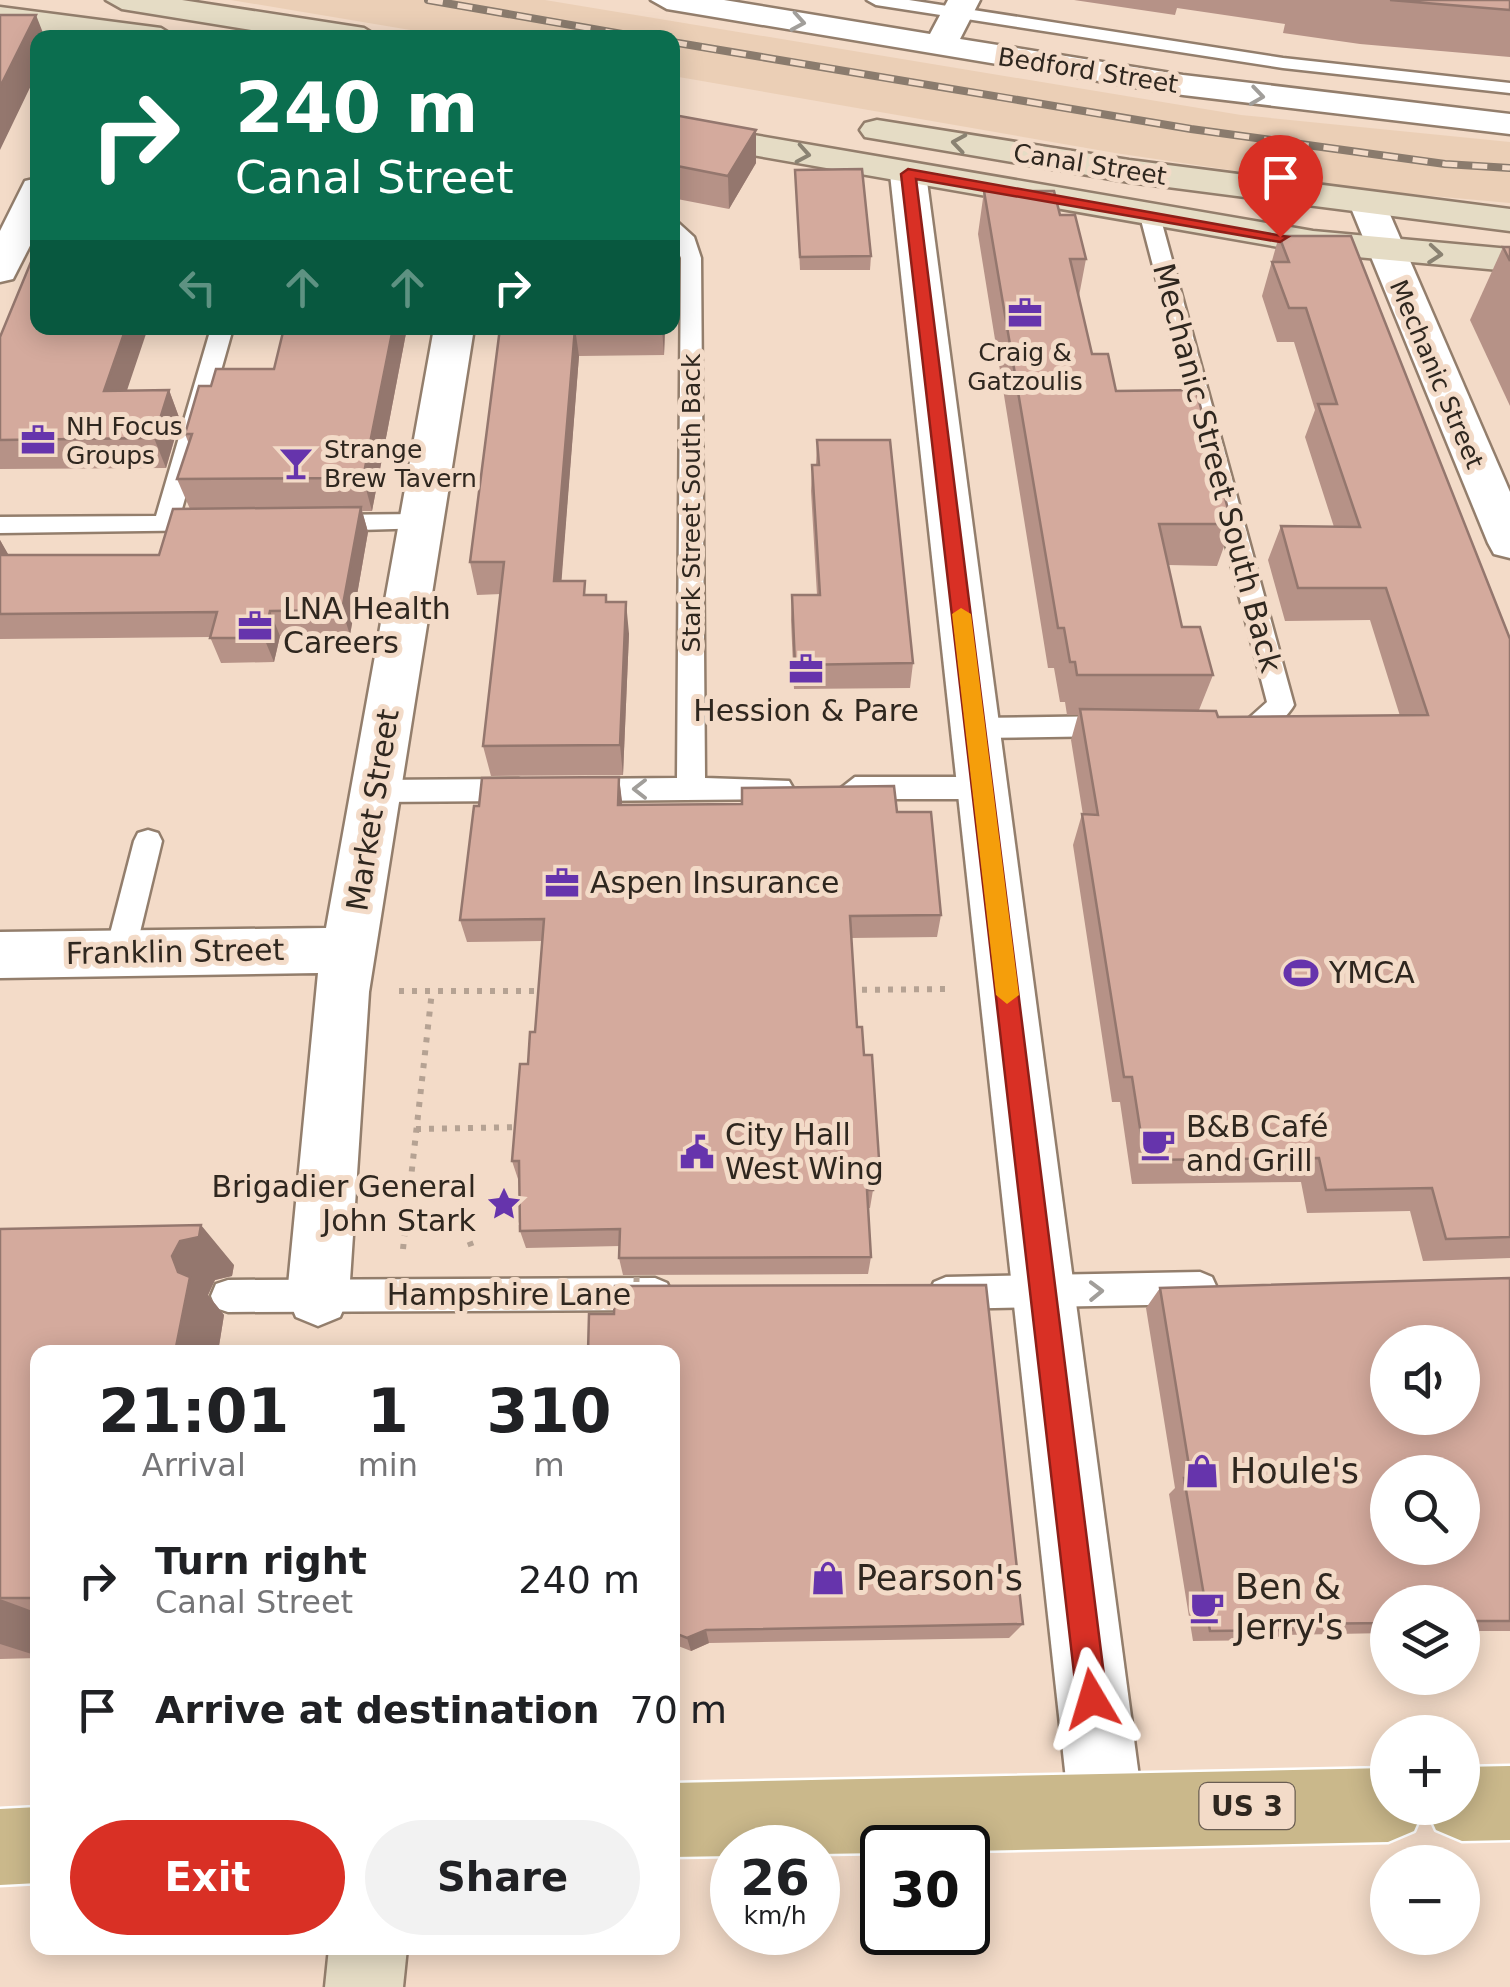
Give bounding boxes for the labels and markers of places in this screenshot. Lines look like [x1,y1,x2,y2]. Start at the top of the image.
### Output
pin [1238,135,1323,238]
office icon: Craig & Gatzoulis [1006,294,1044,332]
place label: Craig & Gatzoulis [967,338,1083,396]
place label: NH Focus Groups [66,412,183,470]
office icon: NH Focus Groups [19,421,57,459]
place label: Strange Brew Tavern [324,435,477,493]
bar icon: Strange Brew Tavern [277,444,315,482]
place label: LNA Health Careers [283,591,451,660]
office icon: LNA Health Careers [236,607,274,645]
office icon: Hession & Pare [787,650,825,688]
place label: Hession & Pare [693,693,919,728]
office icon: Aspen Insurance [543,864,581,902]
place label: Aspen Insurance [590,865,839,900]
sports icon: YMCA [1282,954,1320,992]
place label: YMCA [1328,955,1415,990]
place label: B&B Café and Grill [1186,1109,1328,1178]
place label: City Hall West Wing [725,1117,884,1186]
cafe icon: B&B Café and Grill [1139,1125,1177,1163]
public building icon: City Hall West Wing [678,1133,716,1171]
place label: Brigadier General John Stark [211,1169,477,1238]
place icon: Brigadier General John Stark [485,1185,523,1223]
place label: Houle's [1230,1451,1359,1491]
shop icon: Houle's [1183,1452,1221,1490]
place label: Pearson's [856,1558,1023,1598]
shop icon: Pearson's [809,1559,847,1597]
place label: Ben & Jerry's [1233,1567,1344,1647]
cafe icon: Ben & Jerry's [1188,1588,1226,1626]

